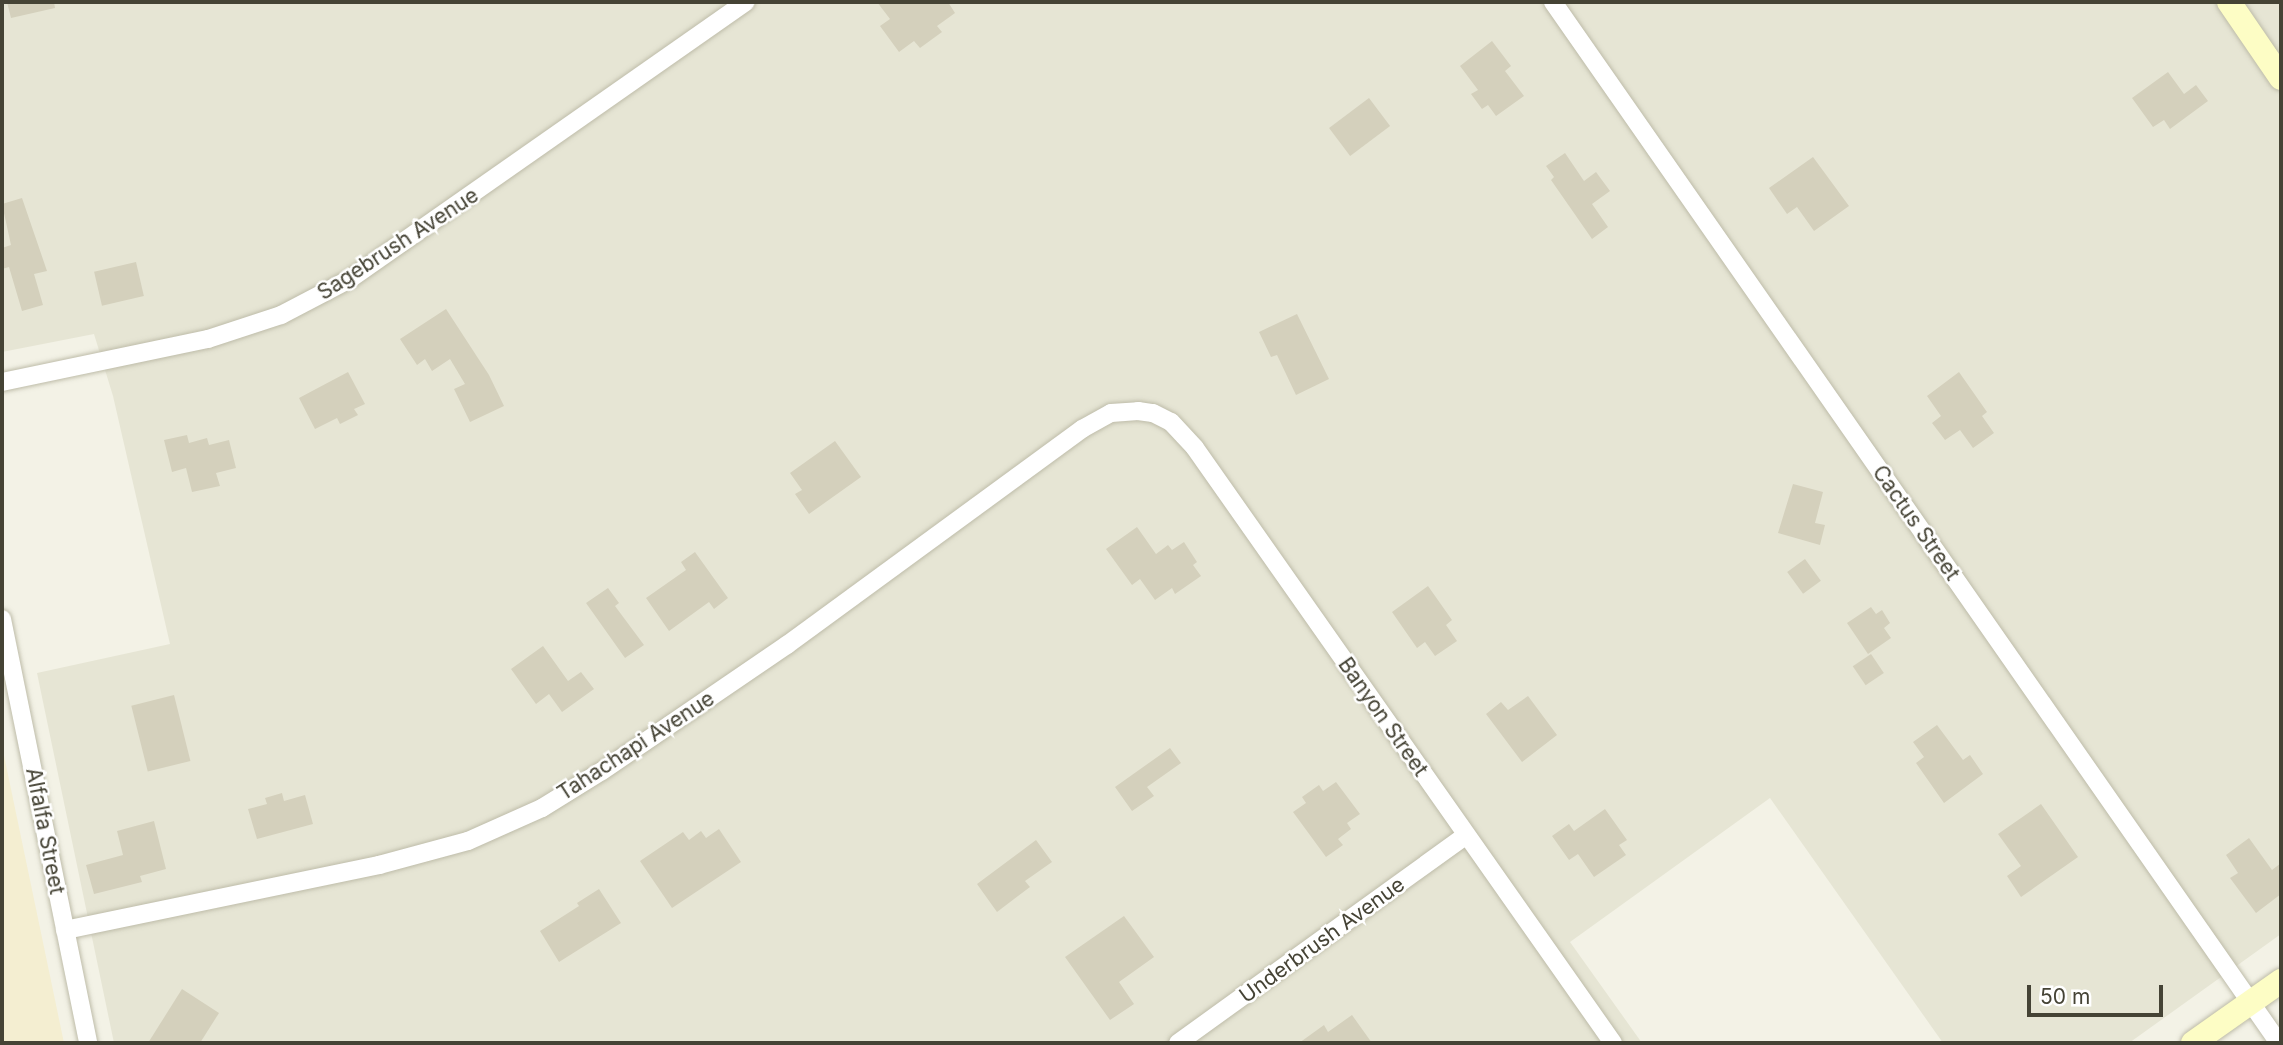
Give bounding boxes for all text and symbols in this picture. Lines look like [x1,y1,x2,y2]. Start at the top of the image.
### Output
street label: Sagebrush Avenue [313,183,483,305]
street label: Cactus Street [1867,461,1965,585]
street label: Banyon Street [1333,653,1433,781]
street label: Tahachapi Avenue [553,686,719,806]
street label: Alfalfa Street [20,766,70,896]
street label: Underbrush Avenue [1235,872,1409,1008]
scale bar [2031,972,2168,1016]
text: 50 m [2040,984,2090,1009]

